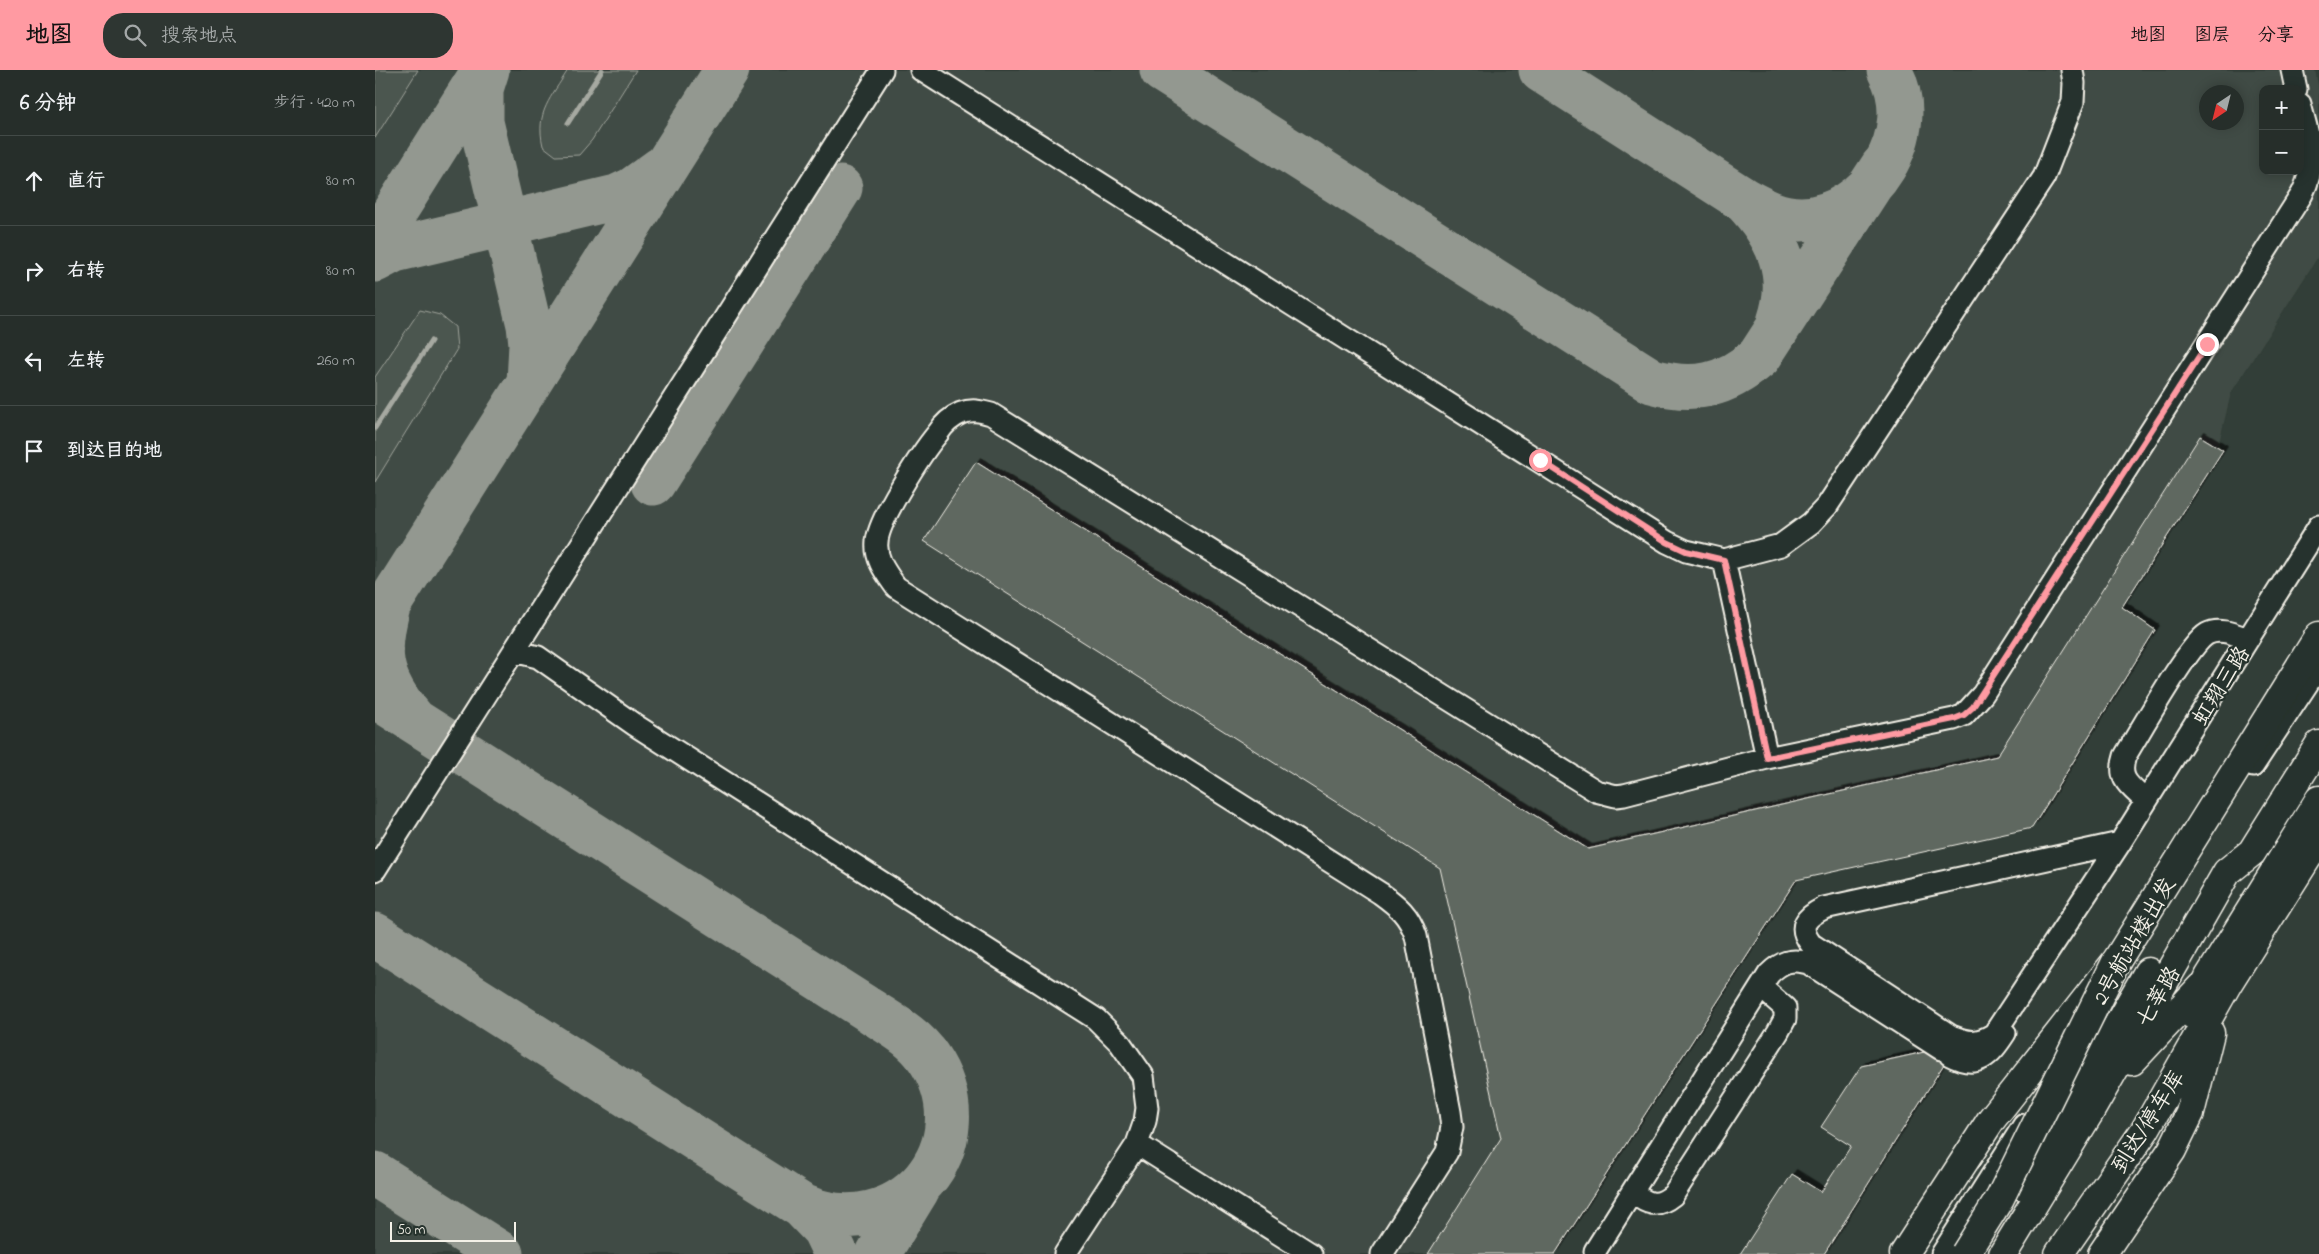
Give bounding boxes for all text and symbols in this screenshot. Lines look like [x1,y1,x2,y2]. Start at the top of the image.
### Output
search box [103,13,453,58]
text: 地图 [25,19,73,54]
icon: search [121,21,149,49]
text: 搜索地点 [161,23,237,50]
text: 地图 [2130,23,2166,49]
text: 图层 [2194,23,2230,49]
text: 分享 [2258,23,2294,49]
north arrow [2199,85,2244,130]
map controls [2259,85,2304,175]
button: + [2259,85,2304,130]
text: 6 分钟 [20,89,77,119]
text: 步行 · 420 m [274,91,355,115]
button: − [2259,130,2304,175]
icon: ahead [20,167,48,195]
text: 直行 [67,168,105,195]
text: 80 m [326,169,355,193]
icon: right [20,257,48,285]
text: 右转 [67,258,105,285]
text: 80 m [326,259,355,283]
route end [2196,333,2219,356]
icon: left [20,347,48,375]
text: 左转 [67,348,105,375]
text: 260 m [317,349,355,373]
icon: arrive [20,437,48,465]
text: 到达目的地 [67,438,162,465]
route start [1529,449,1552,472]
street label: 虹翔三路 [2186,641,2259,732]
street label: 2号航站楼出发 [2086,872,2185,1011]
street label: 七莘路 [2129,961,2190,1034]
street label: 到达/停车库 [2105,1065,2194,1181]
scale bar [390,1219,516,1242]
text: 50 m [397,1220,425,1241]

